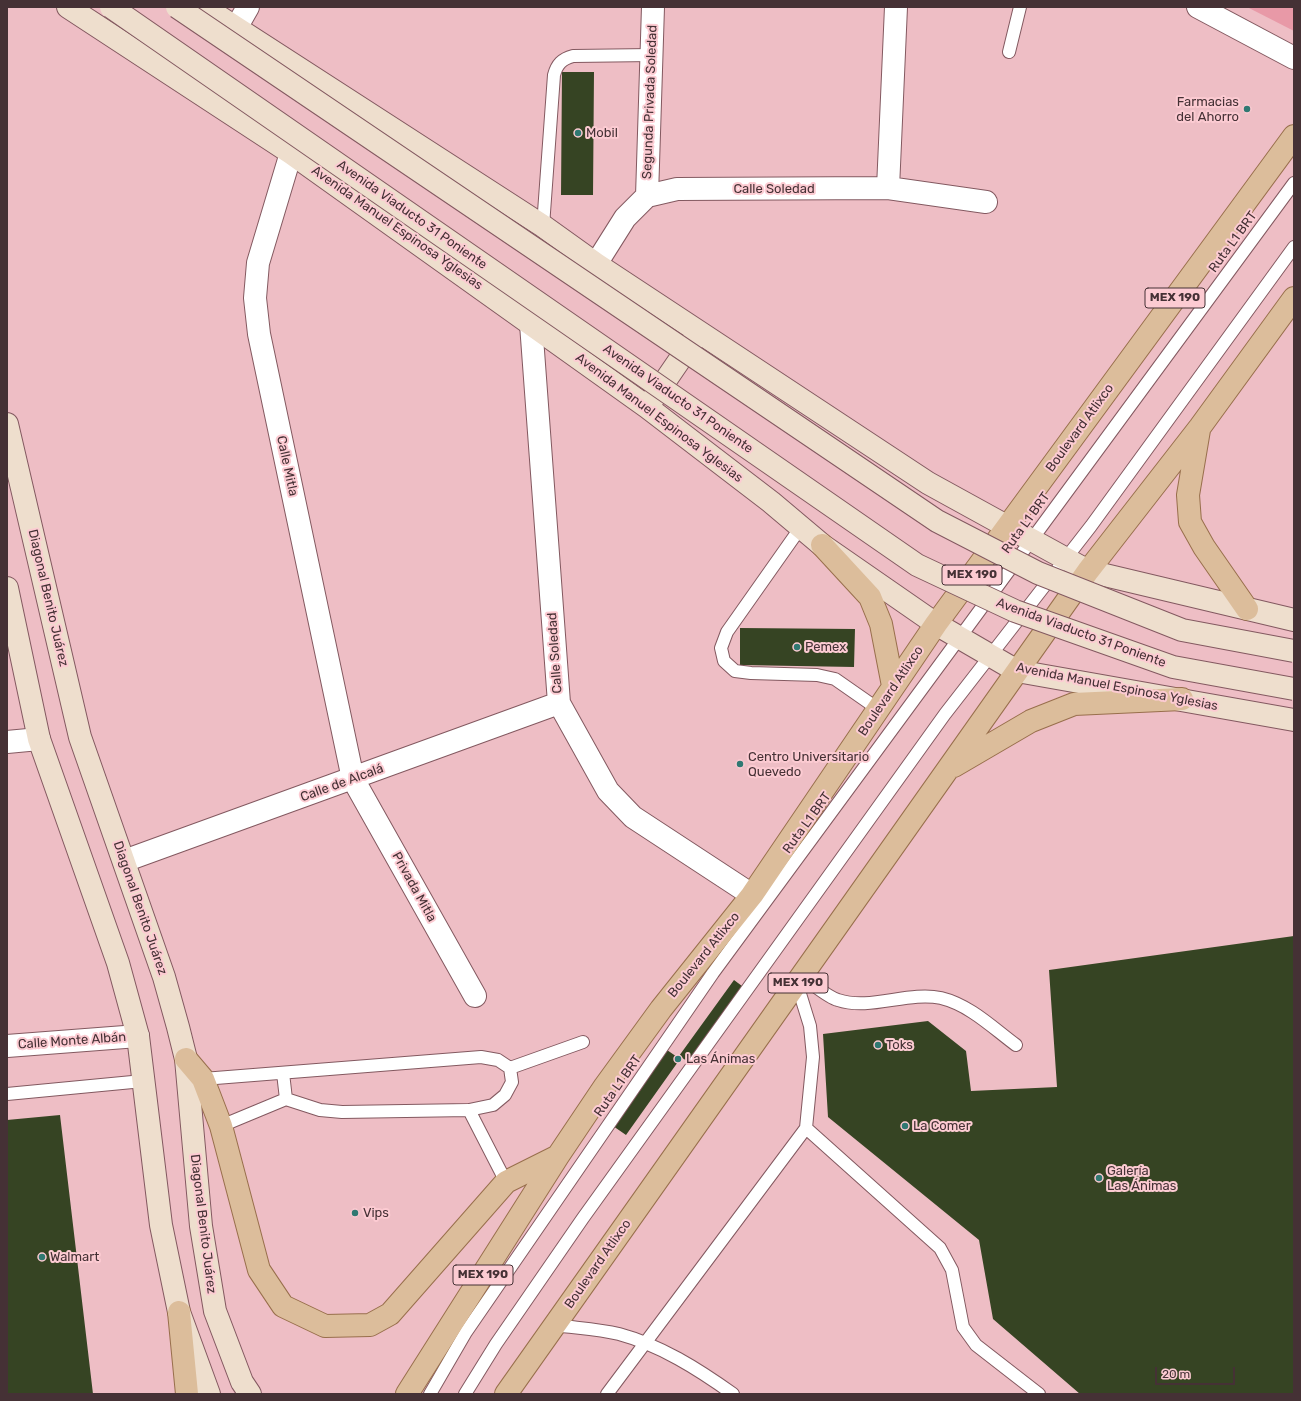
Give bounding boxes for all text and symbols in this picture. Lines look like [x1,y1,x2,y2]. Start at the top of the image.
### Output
street label: Segunda Privada Soledad [640,25,660,179]
place label: Farmacias del Ahorro [1176,94,1239,125]
marker: Farmacias del Ahorro [1242,104,1252,114]
place label: Mobil [586,125,618,141]
marker: Mobil [573,128,583,138]
street label: Avenida Viaducto 31 Poniente [334,157,490,273]
street label: Avenida Manuel Espinosa Yglesias [308,163,486,293]
street label: Calle Soledad [733,181,815,197]
street label: Ruta L1 BRT [1206,208,1260,276]
road number: MEX 190 [1145,288,1205,308]
street label: Avenida Viaducto 31 Poniente [600,341,756,457]
street label: Avenida Manuel Espinosa Yglesias [572,350,746,486]
street label: Boulevard Atlixco [1043,381,1117,475]
street label: Calle Mitla [273,434,301,498]
street label: Ruta L1 BRT [999,489,1053,557]
street label: Diagonal Benito Juárez [25,528,71,668]
road number: MEX 190 [942,565,1002,585]
street label: Avenida Viaducto 31 Poniente [994,595,1168,671]
street label: Calle Soledad [544,612,566,694]
place label: Pemex [805,639,846,655]
marker: Pemex [792,642,802,652]
street label: Boulevard Atlixco [855,643,927,739]
street label: Avenida Manuel Espinosa Yglesias [1015,660,1219,714]
place label: Centro Universitario Quevedo [748,749,869,780]
marker: Centro Universitario Quevedo [735,759,745,769]
street label: Calle de Alcalá [298,761,386,805]
street label: Ruta L1 BRT [780,789,834,857]
street label: Diagonal Benito Juárez [110,839,170,977]
street label: Privada Mitla [388,849,440,925]
street label: Boulevard Atlixco [665,909,743,1001]
road number: MEX 190 [768,973,828,993]
street label: Calle Monte Albán [17,1029,127,1053]
place label: Toks [886,1037,913,1053]
marker: Toks [873,1040,883,1050]
place label: Las Ánimas [686,1051,755,1067]
street label: Ruta L1 BRT [591,1052,645,1120]
marker: Las Ánimas [673,1054,683,1064]
place label: La Comer [913,1118,971,1134]
marker: La Comer [900,1121,910,1131]
street label: Diagonal Benito Juárez [187,1153,219,1295]
place label: Galería Las Ánimas [1107,1163,1176,1194]
marker: Galería Las Ánimas [1094,1173,1104,1183]
place label: Vips [363,1205,389,1221]
marker: Vips [350,1208,360,1218]
street label: Boulevard Atlixco [561,1216,635,1312]
place label: Walmart [50,1249,99,1265]
marker: Walmart [37,1252,47,1262]
road number: MEX 190 [453,1265,513,1285]
scale bar [1157,1359,1237,1385]
text: 20 m [1162,1367,1190,1381]

